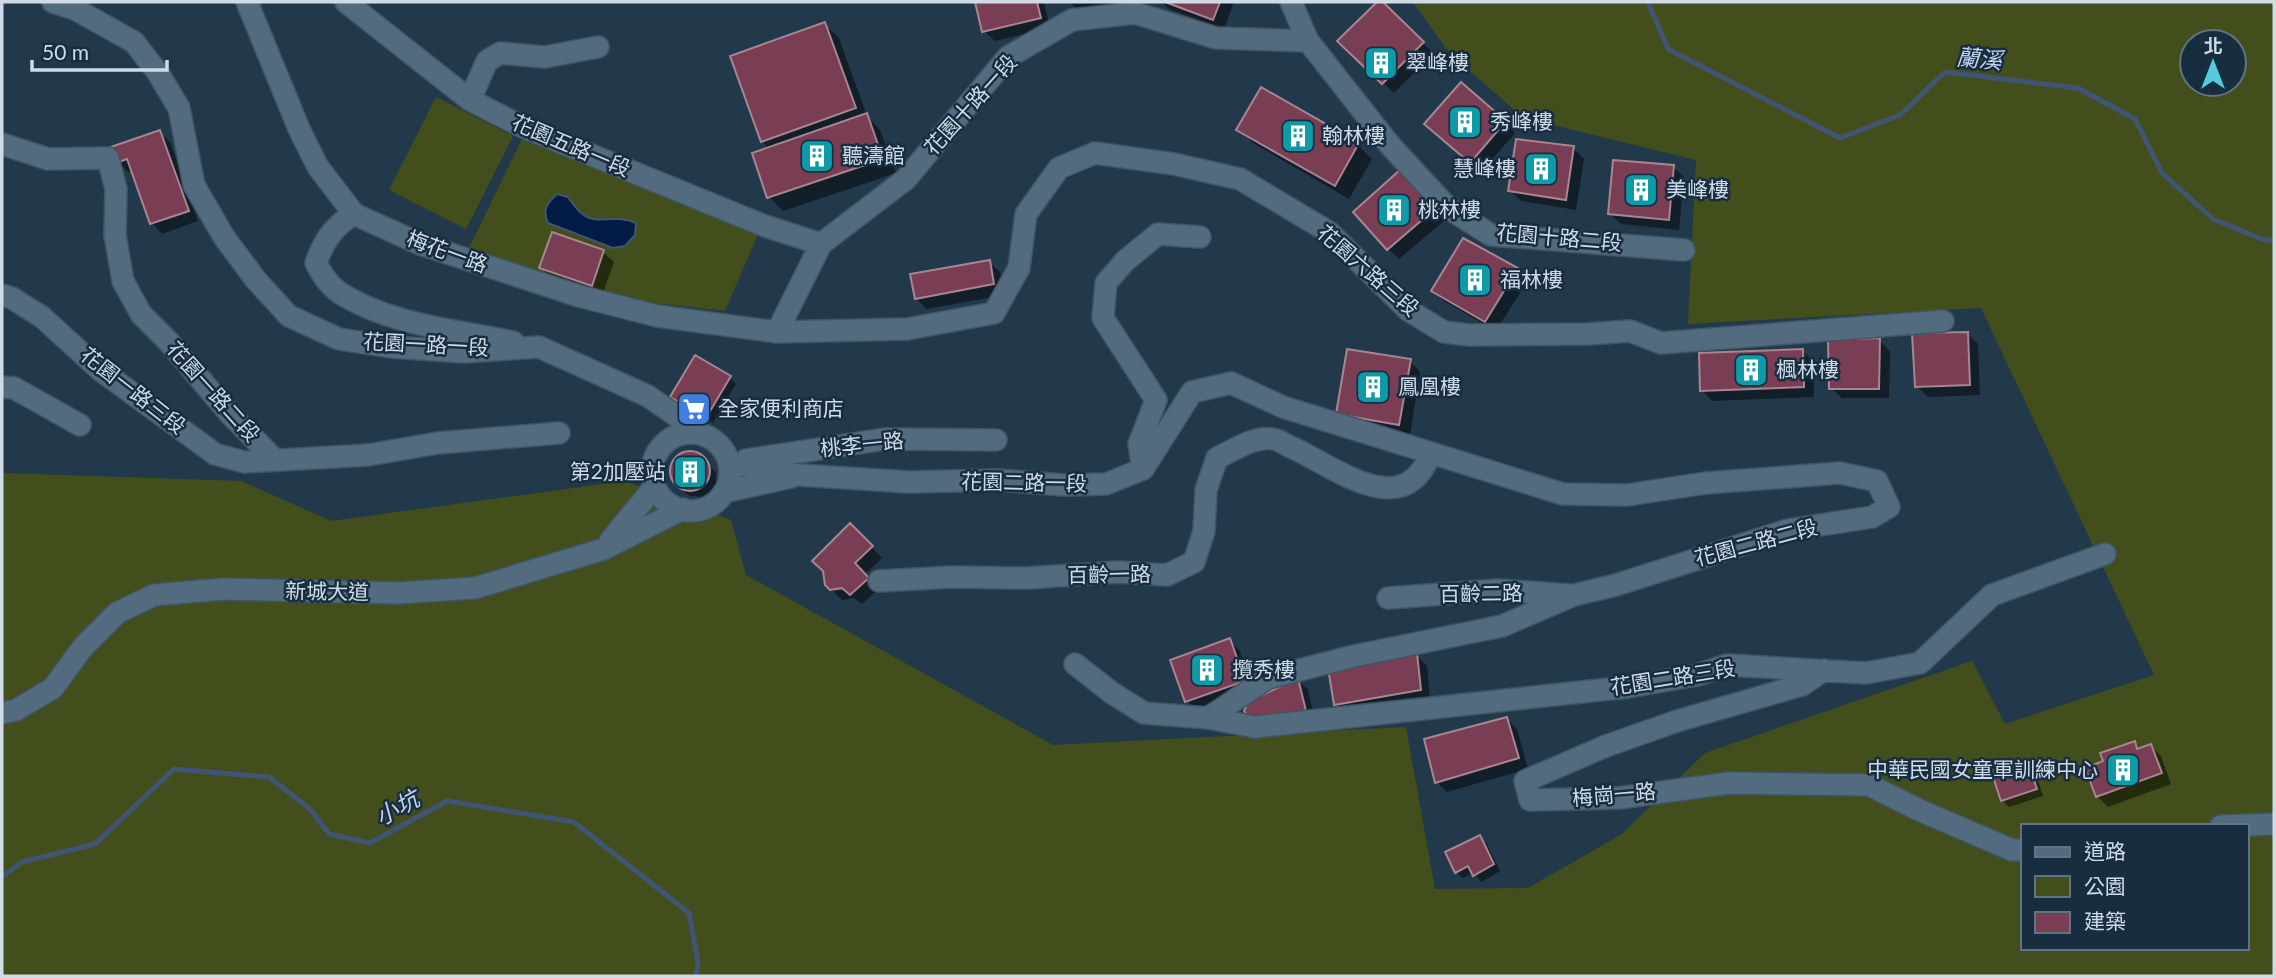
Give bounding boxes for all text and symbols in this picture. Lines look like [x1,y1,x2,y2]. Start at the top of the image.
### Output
scale bar [32,28,166,72]
north arrow [2178,28,2248,98]
text: 北 [2203,34,2223,57]
text: 50 m [42,39,89,64]
water label: 蘭溪 [1955,42,2006,74]
building icon: 翠峰樓 [1362,44,1400,82]
street label: 花園十路一段 [918,49,1021,159]
place label: 翠峰樓 [1406,49,1469,74]
building icon: 秀峰樓 [1446,103,1484,141]
street label: 花園五路一段 [509,108,634,181]
place label: 秀峰樓 [1490,108,1553,133]
building icon: 翰林樓 [1279,117,1317,155]
place label: 翰林樓 [1322,122,1385,147]
building icon: 聽濤館 [798,137,836,175]
place label: 聽濤館 [842,142,905,167]
building icon: 慧峰樓 [1522,150,1560,188]
place label: 慧峰樓 [1453,155,1516,180]
building icon: 美峰樓 [1622,171,1660,209]
place label: 美峰樓 [1666,176,1729,201]
building icon: 桃林樓 [1375,191,1413,229]
place label: 桃林樓 [1418,196,1481,221]
street label: 花園六路三段 [1313,219,1425,321]
street label: 花園十路二段 [1495,219,1623,254]
street label: 梅花一路 [404,224,491,277]
building icon: 福林樓 [1456,261,1494,299]
place label: 福林樓 [1500,266,1563,291]
street label: 花園一路一段 [363,328,490,359]
street label: 花園一路二段 [163,336,266,446]
street label: 花園一路三段 [77,341,191,438]
building icon: 楓林樓 [1732,351,1770,389]
place label: 楓林樓 [1776,356,1839,381]
building icon: 鳳凰樓 [1354,368,1392,406]
place label: 鳳凰樓 [1398,373,1461,398]
supermarket icon: 全家便利商店 [675,390,713,428]
place label: 全家便利商店 [718,395,844,420]
street label: 桃李一路 [819,427,905,460]
building icon: 第2加壓站 [671,453,709,491]
place label: 第2加壓站 [570,458,666,483]
street label: 花園二路一段 [961,468,1087,495]
street label: 花園二路二段 [1692,513,1820,570]
street label: 百齡一路 [1067,560,1151,587]
street label: 新城大道 [285,577,369,604]
street label: 百齡二路 [1439,579,1523,606]
building icon: 攬秀樓 [1188,651,1226,689]
street label: 花園二路三段 [1609,654,1737,699]
place label: 攬秀樓 [1232,656,1295,681]
building icon: 中華民國女童軍訓練中心 [2104,751,2142,789]
place label: 中華民國女童軍訓練中心 [1867,756,2098,781]
street label: 梅崗一路 [1571,777,1657,810]
water label: 小坑 [370,782,426,831]
legend [2021,824,2248,950]
text: 道路 [2084,838,2126,863]
text: 公園 [2084,873,2126,898]
text: 建築 [2084,908,2126,933]

